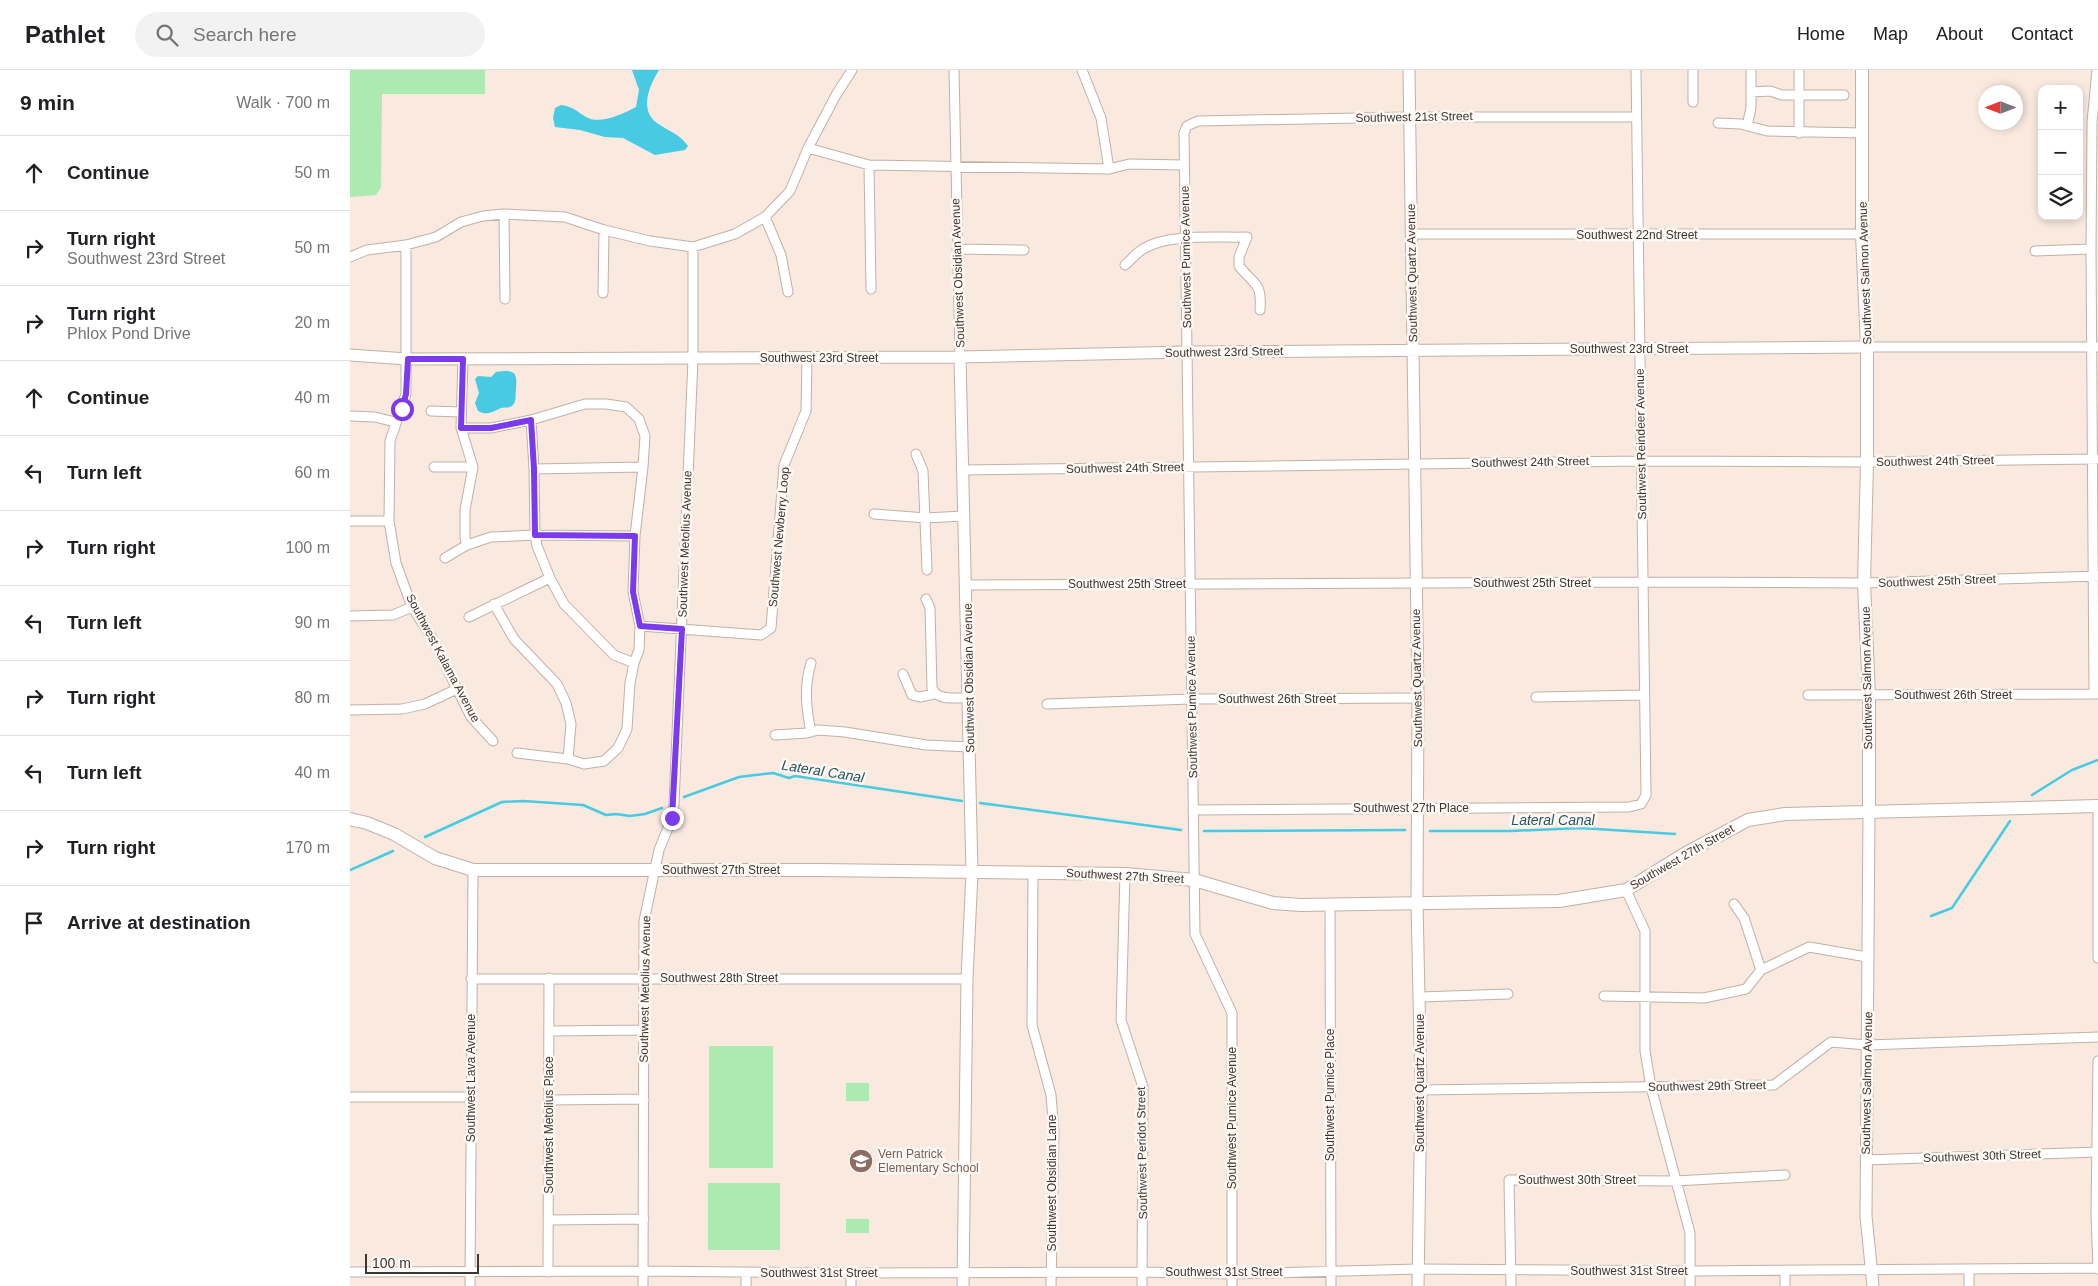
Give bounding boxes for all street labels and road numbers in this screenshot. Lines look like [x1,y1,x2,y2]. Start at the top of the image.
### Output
street label: Southwest 21st Street [1355,109,1473,125]
street label: Southwest Pumice Avenue [1178,185,1194,328]
street label: Southwest Obsidian Avenue [948,198,968,348]
street label: Southwest Salmon Avenue [1855,201,1874,345]
street label: Southwest Quartz Avenue [1404,203,1420,342]
street label: Southwest 22nd Street [1576,228,1698,242]
street label: Southwest 23rd Street [1570,342,1689,356]
street label: Southwest 23rd Street [1165,344,1284,360]
street label: Southwest 23rd Street [760,351,879,365]
street label: Southwest Reindeer Avenue [1633,368,1649,520]
street label: Southwest 24th Street [1876,453,1995,469]
street label: Southwest 24th Street [1471,454,1590,470]
street label: Southwest 24th Street [1066,460,1185,476]
street label: Southwest Newberry Loop [766,466,792,608]
street label: Southwest Metolius Avenue [675,470,695,618]
street label: Southwest 25th Street [1878,572,1997,590]
street label: Southwest 25th Street [1473,576,1592,590]
street label: Southwest 25th Street [1068,577,1187,591]
street label: Southwest Kalama Avenue [403,591,483,725]
street label: Southwest Obsidian Avenue [961,603,977,753]
street label: Southwest Salmon Avenue [1859,606,1875,750]
street label: Southwest Quartz Avenue [1409,608,1425,747]
street label: Southwest Pumice Avenue [1184,635,1200,778]
street label: Southwest 26th Street [1894,688,2013,702]
street label: Southwest 26th Street [1218,692,1337,706]
street label: Southwest 27th Place [1353,801,1469,815]
street label: Southwest 27th Street [1627,821,1737,893]
street label: Southwest 27th Street [662,863,781,877]
street label: Southwest 27th Street [1066,866,1185,886]
street label: Southwest Metolius Avenue [637,915,653,1063]
street label: Southwest 28th Street [660,971,779,985]
street label: Southwest Salmon Avenue [1859,1011,1875,1155]
street label: Southwest Lava Avenue [464,1013,478,1142]
street label: Southwest Quartz Avenue [1413,1013,1427,1152]
street label: Southwest Pumice Place [1323,1028,1337,1161]
street label: Southwest Pumice Avenue [1225,1046,1239,1189]
street label: Southwest Metolius Place [542,1056,556,1194]
street label: Southwest 29th Street [1648,1078,1767,1094]
street label: Southwest Peridot Street [1134,1086,1150,1219]
street label: Southwest Obsidian Lane [1045,1114,1059,1251]
street label: Southwest 30th Street [1923,1147,2042,1165]
street label: Southwest 30th Street [1518,1173,1637,1187]
street label: Southwest 31st Street [1570,1264,1688,1278]
street label: Southwest 31st Street [1165,1265,1283,1279]
street label: Southwest 31st Street [760,1266,878,1280]

